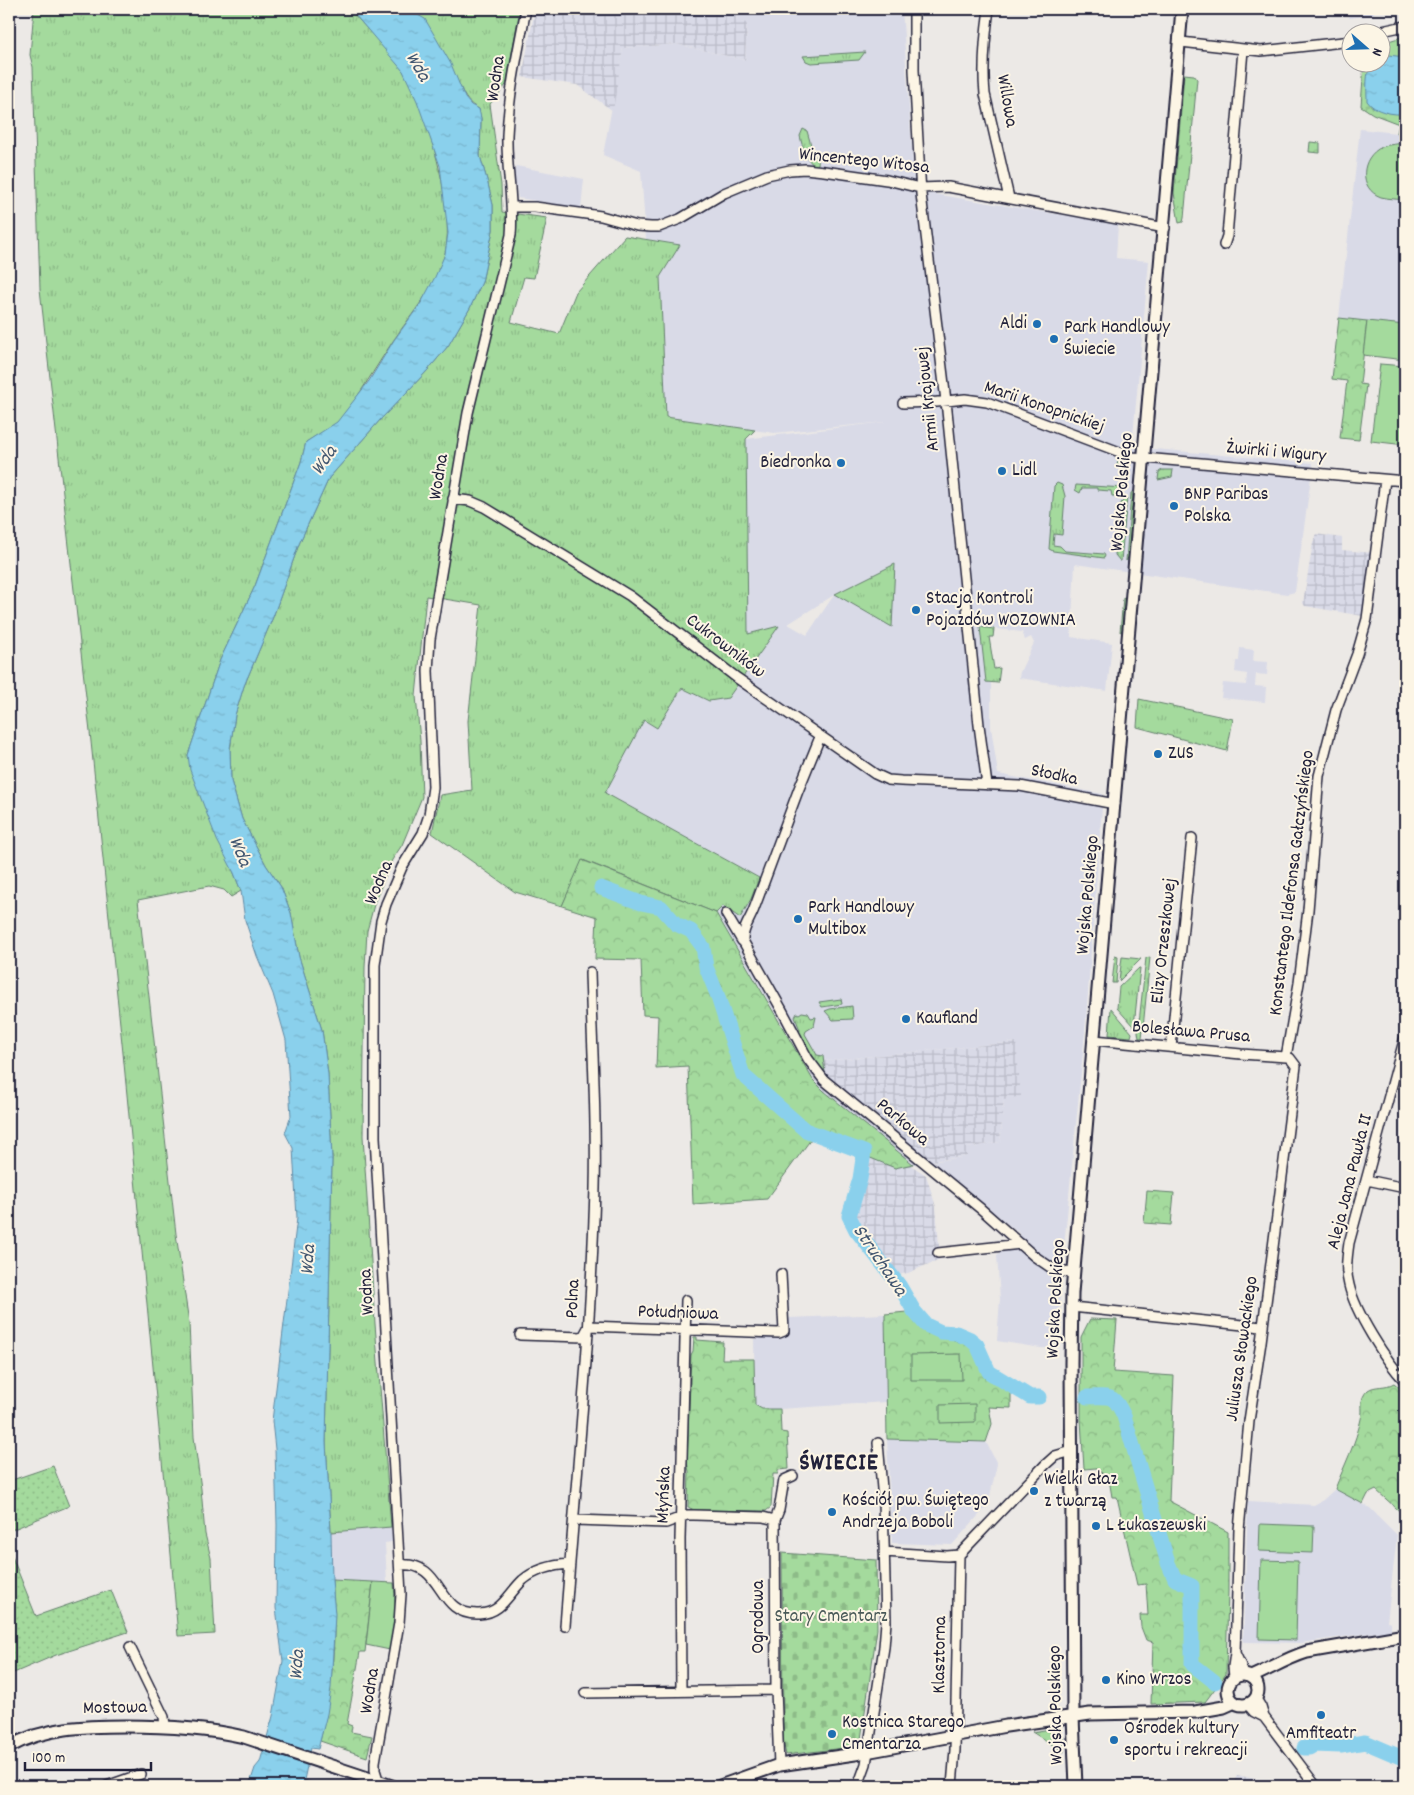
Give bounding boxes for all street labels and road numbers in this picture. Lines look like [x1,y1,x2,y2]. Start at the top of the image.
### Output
street label: Wodna [480,53,514,104]
street label: Willowa [988,73,1024,131]
street label: Wincentego Witosa [797,142,932,182]
street label: Armii Krajowej [910,345,948,453]
street label: Marii Konopnickiej [980,375,1108,441]
street label: Wojska Polskiego [1104,431,1142,553]
street label: Żwirki i Wigury [1225,435,1327,471]
street label: Wodna [423,451,457,502]
street label: Cukrowników [679,608,771,686]
street label: Konstantego Ildefonsa Gałczyńskiego [1263,749,1323,1017]
street label: Słodka [1028,758,1081,794]
street label: Wojska Polskiego [1070,834,1108,956]
street label: Wodna [359,856,402,909]
street label: Elizy Orzeszkowej [1145,877,1185,1005]
street label: Bolesława Prusa [1131,1014,1252,1052]
street label: Parkowa [870,1093,935,1154]
street label: Aleja Jana Pawła II [1321,1111,1381,1253]
street label: Wojska Polskiego [1040,1239,1074,1359]
street label: Wodna [353,1267,383,1316]
street label: Juliusza Słowackiego [1219,1275,1267,1423]
street label: Polna [559,1278,589,1319]
street label: Południowa [637,1299,720,1329]
street label: Młyńska [651,1465,680,1524]
street label: Ogrodowa [746,1579,773,1654]
street label: Klasztorna [927,1615,955,1694]
street label: Wojska Polskiego [1042,1645,1072,1765]
street label: Wodna [354,1665,388,1716]
street label: Mostowa [83,1695,148,1723]

